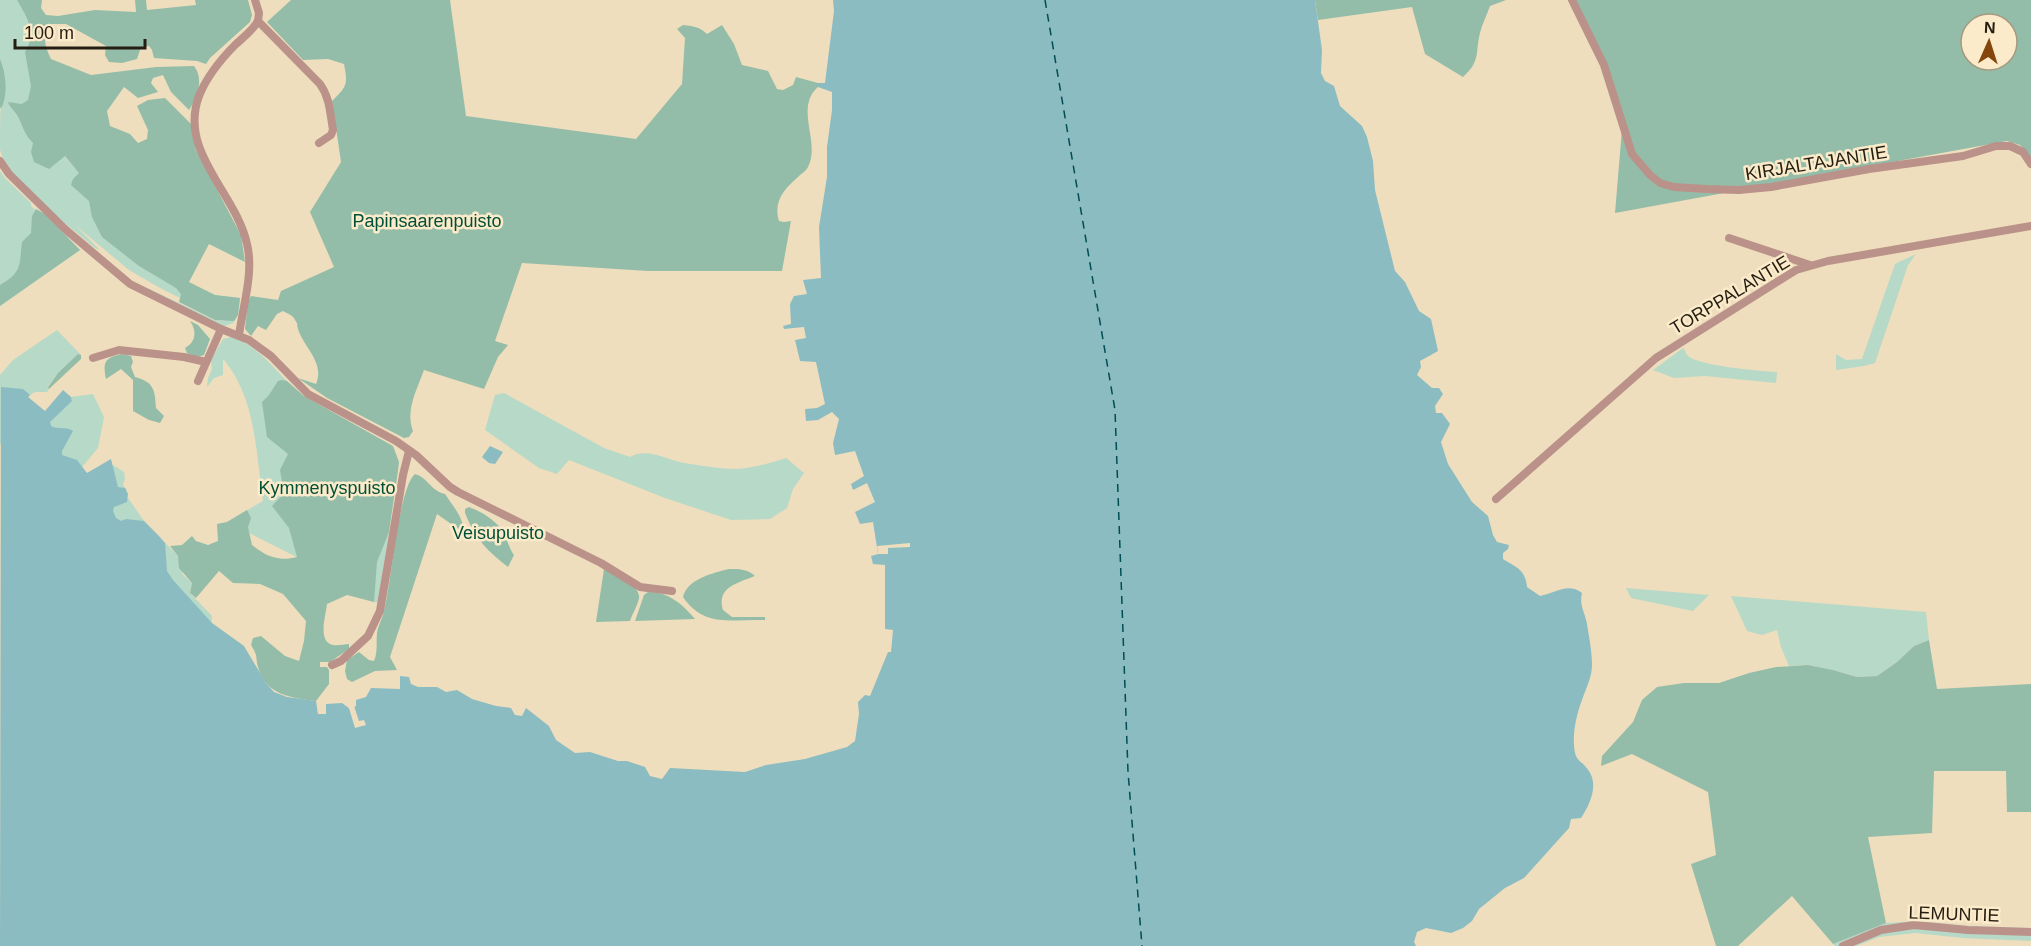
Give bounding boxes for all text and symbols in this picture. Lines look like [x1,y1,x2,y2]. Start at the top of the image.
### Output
scale bar [15,12,146,50]
north arrow [1959,12,2019,72]
text: N [1984,19,1996,36]
text: 100 m [24,23,74,43]
street label: KIRJALTAJANTIE [1744,142,1888,184]
park label: Papinsaarenpuisto [352,211,502,231]
street label: TORPPALANTIE [1667,252,1793,338]
park label: Kymmenyspuisto [258,478,396,498]
park label: Veisupuisto [452,523,544,543]
street label: LEMUNTIE [1908,902,2000,926]

